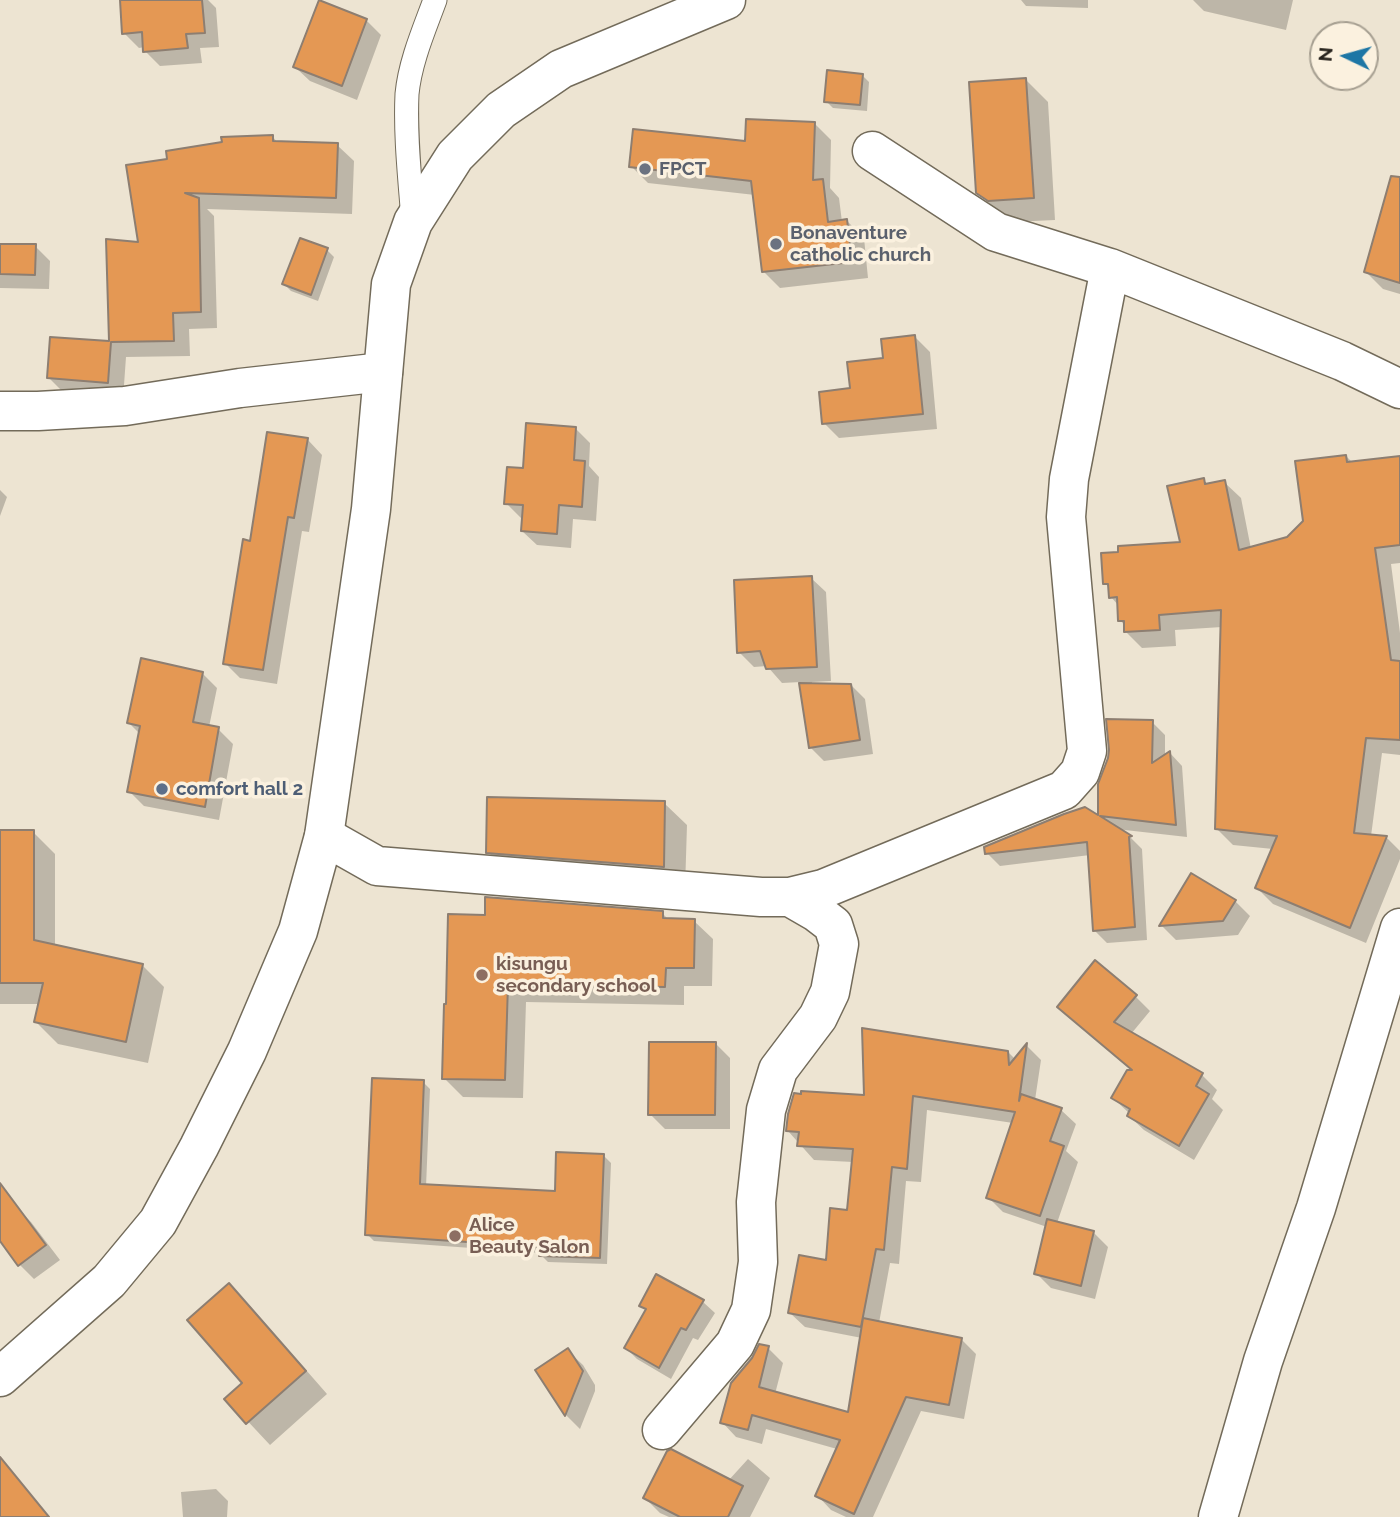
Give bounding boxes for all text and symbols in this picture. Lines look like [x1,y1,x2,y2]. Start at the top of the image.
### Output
north arrow [1309,21,1379,91]
text: N [1313,46,1337,63]
place label: FPCT [659,158,707,180]
marker: FPCT [637,161,653,177]
place label: Bonaventure catholic church [790,222,931,266]
marker: Bonaventure catholic church [768,236,784,252]
place label: comfort hall 2 [176,778,303,800]
marker: comfort hall 2 [154,781,170,797]
place label: kisungu secondary school [496,953,657,997]
marker: kisungu secondary school [474,967,490,983]
place label: Alice Beauty Salon [469,1214,590,1258]
marker: Alice Beauty Salon [447,1228,463,1244]

